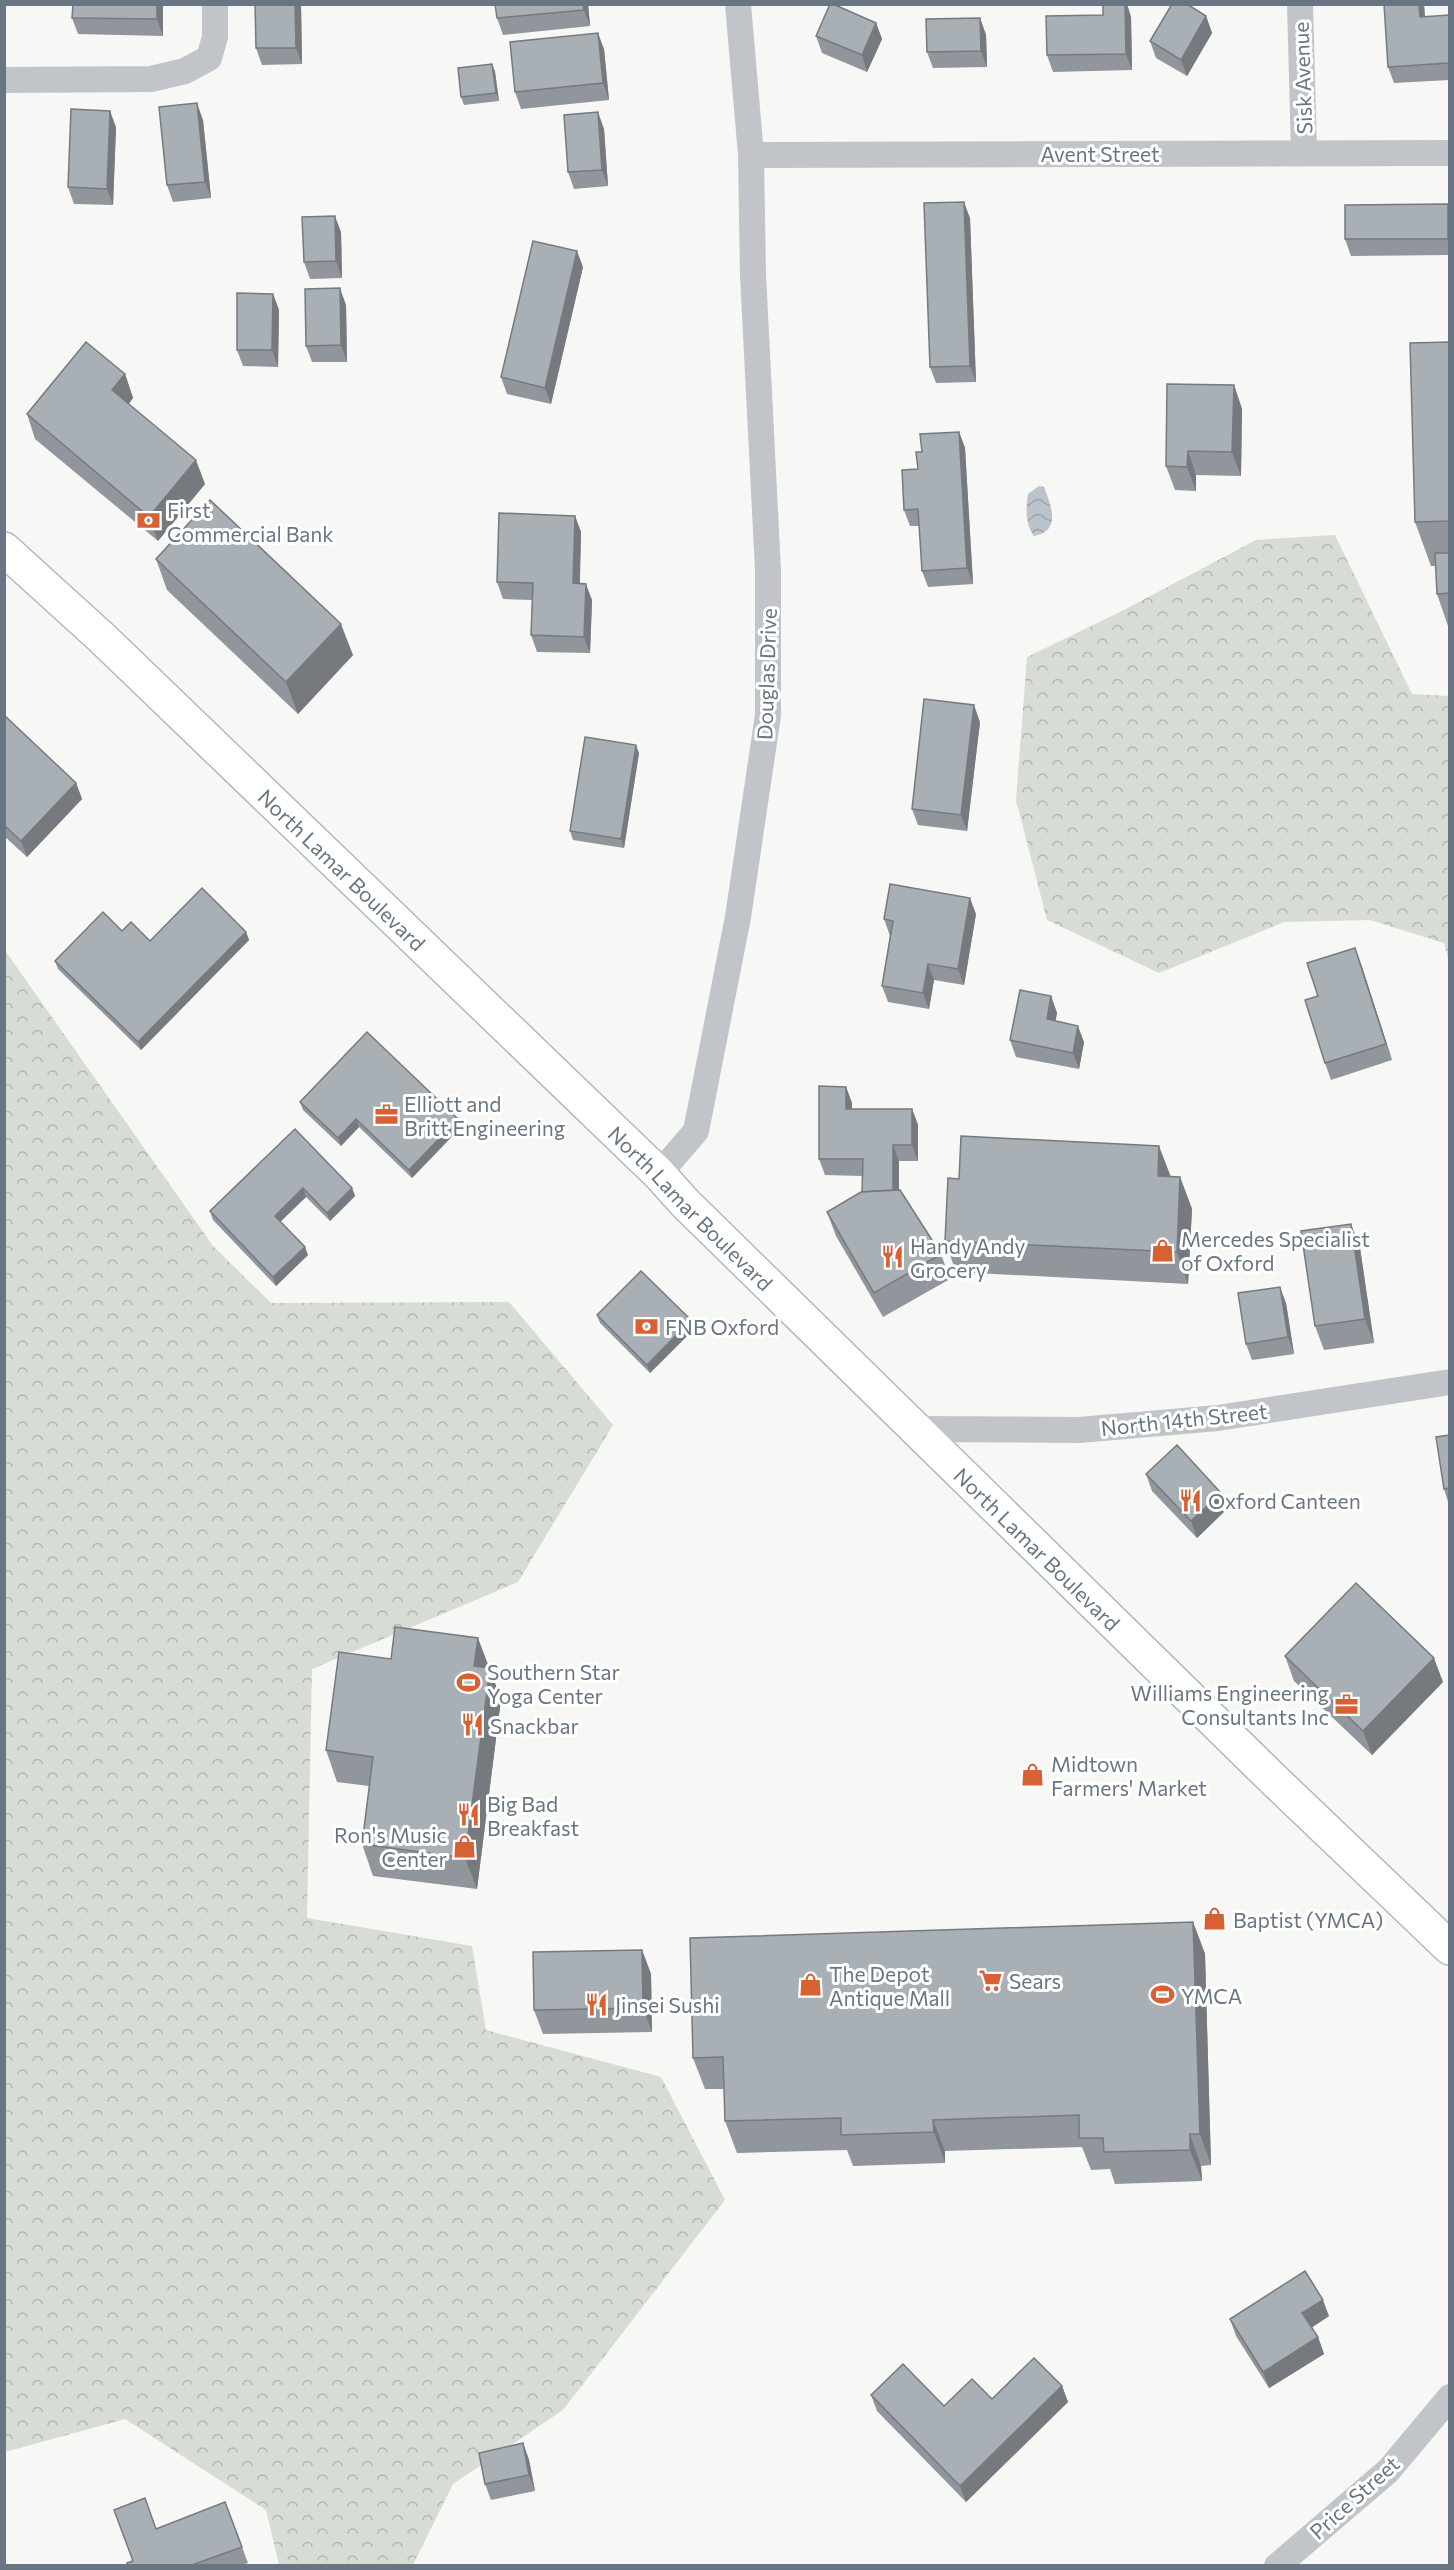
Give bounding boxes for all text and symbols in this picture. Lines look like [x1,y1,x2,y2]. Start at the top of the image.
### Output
street label: Sisk Avenue [1288,21,1316,135]
street label: Avent Street [1040,141,1160,166]
place label: First Commercial Bank [167,497,334,546]
bank icon: First Commercial Bank [136,508,162,534]
street label: Douglas Drive [751,608,781,740]
street label: North Lamar Boulevard [254,783,431,955]
place label: Elliott and Britt Engineering [404,1091,565,1140]
office icon: Elliott and Britt Engineering [373,1102,399,1128]
street label: North Lamar Boulevard [604,1120,779,1295]
place label: Mercedes Specialist of Oxford [1181,1226,1370,1275]
place label: Handy Andy Grocery [910,1233,1025,1282]
shop icon: Mercedes Specialist of Oxford [1150,1237,1176,1263]
restaurant icon: Handy Andy Grocery [879,1244,905,1270]
bank icon: FNB Oxford [634,1313,660,1339]
place label: FNB Oxford [665,1314,779,1339]
street label: North 14th Street [1100,1398,1268,1440]
street label: North Lamar Boulevard [950,1462,1126,1635]
restaurant icon: Oxford Canteen [1177,1487,1203,1513]
place label: Oxford Canteen [1208,1488,1361,1513]
place label: Southern Star Yoga Center [487,1659,620,1708]
sports icon: Southern Star Yoga Center [456,1670,482,1696]
place label: Williams Engineering Consultants Inc [1131,1680,1329,1729]
office icon: Williams Engineering Consultants Inc [1334,1691,1360,1717]
restaurant icon: Snackbar [459,1712,485,1738]
place label: Snackbar [490,1713,579,1738]
place label: Midtown Farmers' Market [1051,1751,1207,1800]
shop icon: Midtown Farmers' Market [1020,1762,1046,1788]
place label: Big Bad Breakfast [487,1791,579,1840]
restaurant icon: Big Bad Breakfast [456,1802,482,1828]
place label: Ron's Music Center [334,1822,447,1871]
shop icon: Ron's Music Center [452,1833,478,1859]
shop icon: Baptist (YMCA) [1202,1906,1228,1932]
place label: Baptist (YMCA) [1233,1907,1383,1932]
place label: The Depot Antique Mall [829,1961,950,2010]
supermarket icon: Sears [978,1967,1004,1993]
place label: Sears [1009,1968,1061,1993]
shop icon: The Depot Antique Mall [798,1972,824,1998]
sports icon: YMCA [1150,1982,1176,2008]
place label: YMCA [1181,1983,1242,2008]
restaurant icon: Jinsei Sushi [584,1991,610,2017]
place label: Jinsei Sushi [615,1992,720,2017]
street label: Price Street [1304,2450,1404,2544]

